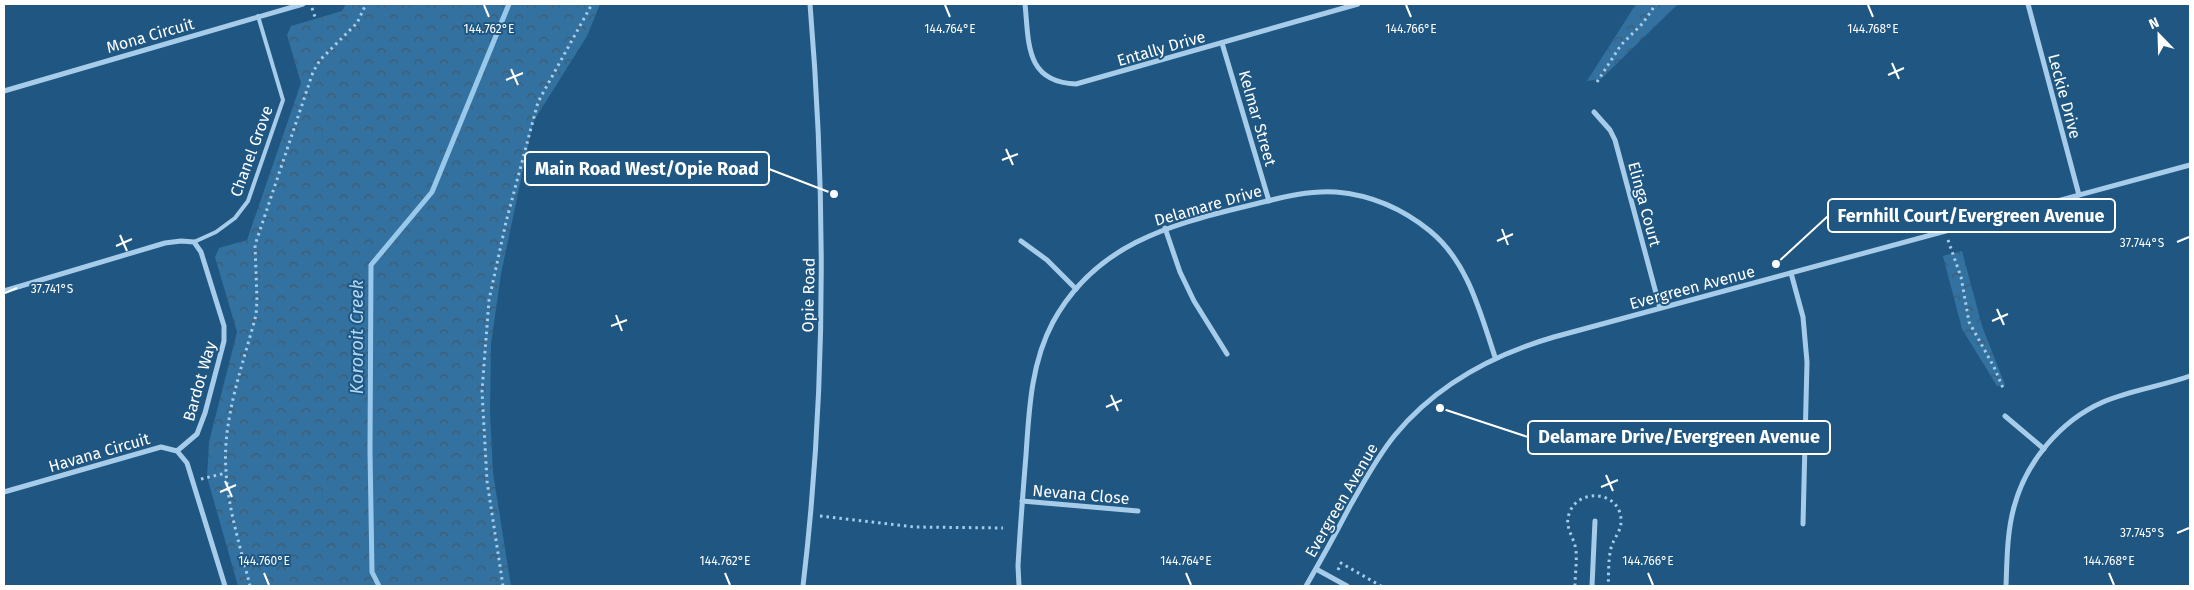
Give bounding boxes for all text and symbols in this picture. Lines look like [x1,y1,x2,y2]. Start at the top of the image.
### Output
north arrow [2134,10,2184,60]
street label: Mona Circuit [104,14,196,57]
text: N [2147,14,2162,33]
text: 144.762°E [464,22,514,36]
text: 144.764°E [924,22,976,36]
text: 144.766°E [1385,22,1437,36]
text: 144.768°E [1847,22,1899,36]
street label: Entally Drive [1115,27,1207,70]
street label: Leckie Drive [2044,52,2085,141]
street label: Kelmar Street [1235,68,1280,168]
street label: Chanel Grove [226,103,277,199]
callout: Main Road West/Opie Road [525,152,769,185]
text: Main Road West/Opie Road [535,158,759,180]
street label: Elinga Court [1624,160,1665,249]
street label: Delamare Drive [1152,181,1264,230]
callout: Fernhill Court/Evergreen Avenue [1828,199,2115,232]
text: Fernhill Court/Evergreen Avenue [1838,205,2105,227]
text: 37.744°S [2120,236,2165,250]
street label: Opie Road [798,257,819,333]
street label: Evergreen Avenue [1627,262,1757,313]
water label: Kororoit Creek [346,280,368,394]
text: 37.741°S [31,282,74,296]
street label: Bardot Way [179,339,220,423]
callout: Delamare Drive/Evergreen Avenue [1528,421,1830,454]
text: Delamare Drive/Evergreen Avenue [1538,426,1820,448]
street label: Havana Circuit [46,429,152,476]
street label: Evergreen Avenue [1301,440,1382,561]
street label: Nevana Close [1032,481,1130,508]
text: 37.745°S [2120,526,2164,540]
text: 144.760°E [238,554,290,568]
text: 144.762°E [700,554,750,568]
text: 144.764°E [1160,554,1212,568]
text: 144.766°E [1622,554,1674,568]
text: 144.768°E [2083,554,2135,568]

